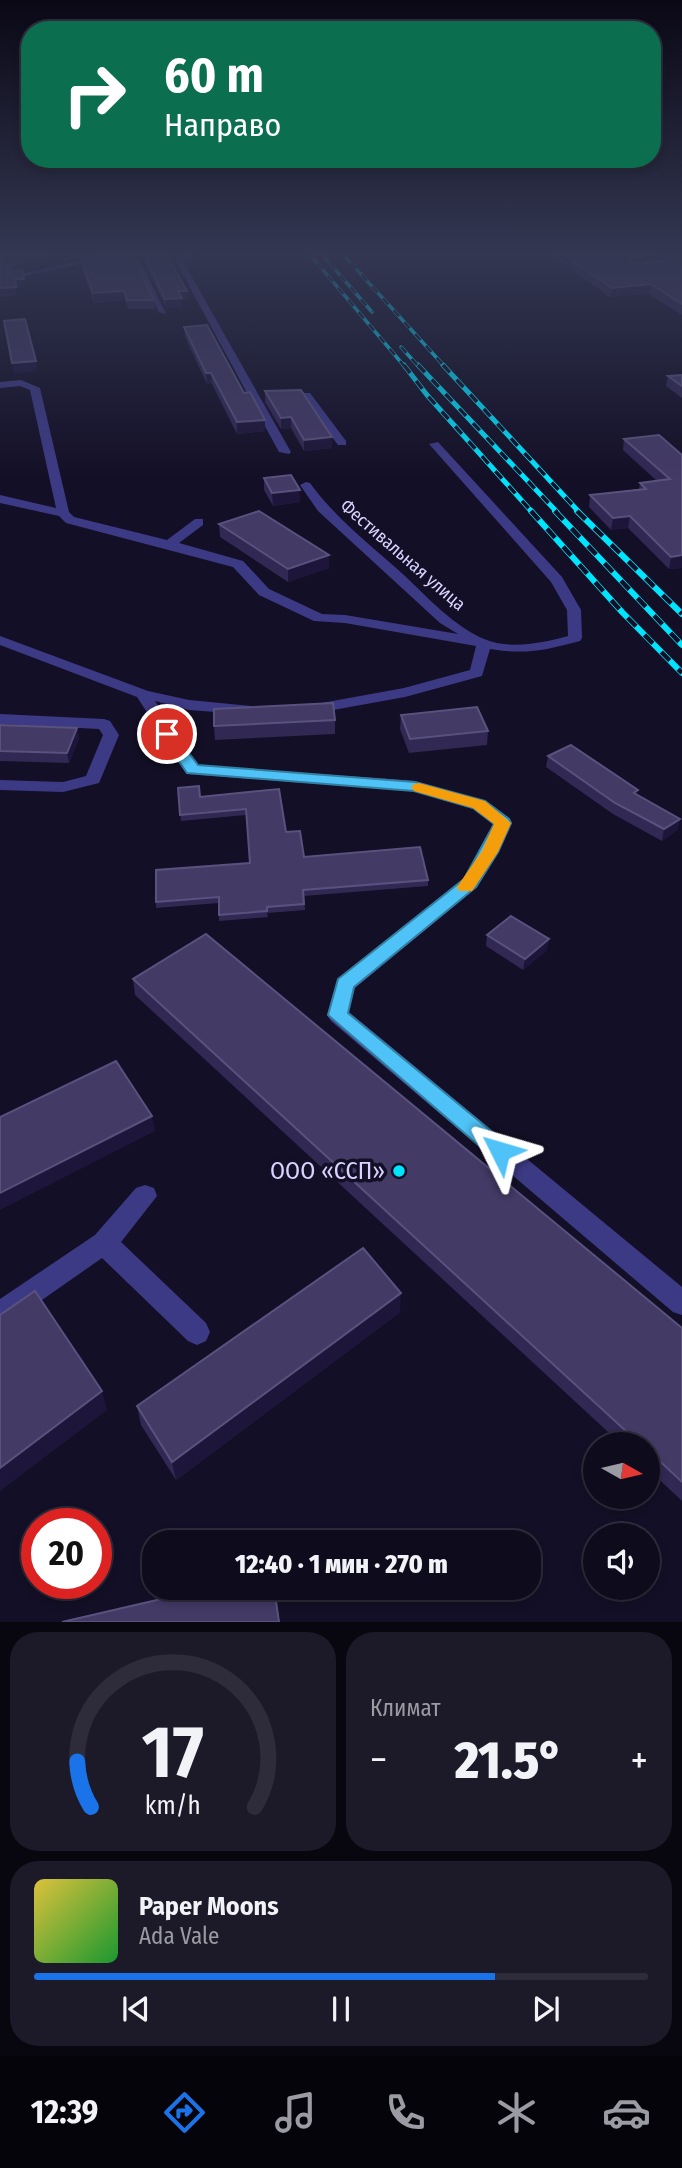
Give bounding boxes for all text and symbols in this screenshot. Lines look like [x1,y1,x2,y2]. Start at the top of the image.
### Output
text: 60 m [164,46,264,105]
icon: right [49,49,140,140]
text: Направо [164,106,281,144]
street label: Фестивальная улица [336,495,470,616]
pin [137,704,197,764]
icon: arrive [148,715,186,753]
position arrow [463,1114,537,1188]
place label: ООО «ССП» [270,1157,385,1185]
marker: ООО «ССП» [391,1163,407,1179]
north arrow [583,1432,660,1508]
map controls [583,1432,660,1600]
speed limit sign: 20 [21,1508,112,1599]
button: sound [583,1523,660,1600]
text: 12:40 · 1 мин · 270 m [235,1549,448,1580]
text: Климат [370,1694,441,1722]
text: 17 [142,1710,204,1797]
text: 21.5° [455,1729,563,1792]
text: − [370,1737,387,1783]
text: + [631,1737,648,1783]
text: km/h [145,1791,201,1821]
text: Paper Moons [139,1891,279,1922]
text: Ada Vale [139,1922,219,1950]
icon: previous [117,1990,155,2028]
icon: pause [322,1990,360,2028]
icon: next [527,1990,565,2028]
icon: directions [160,2088,209,2137]
icon: music [271,2088,320,2137]
icon: phone [381,2088,430,2137]
icon: climate [492,2088,541,2137]
icon: car [602,2088,651,2137]
text: 12:39 [31,2093,98,2131]

